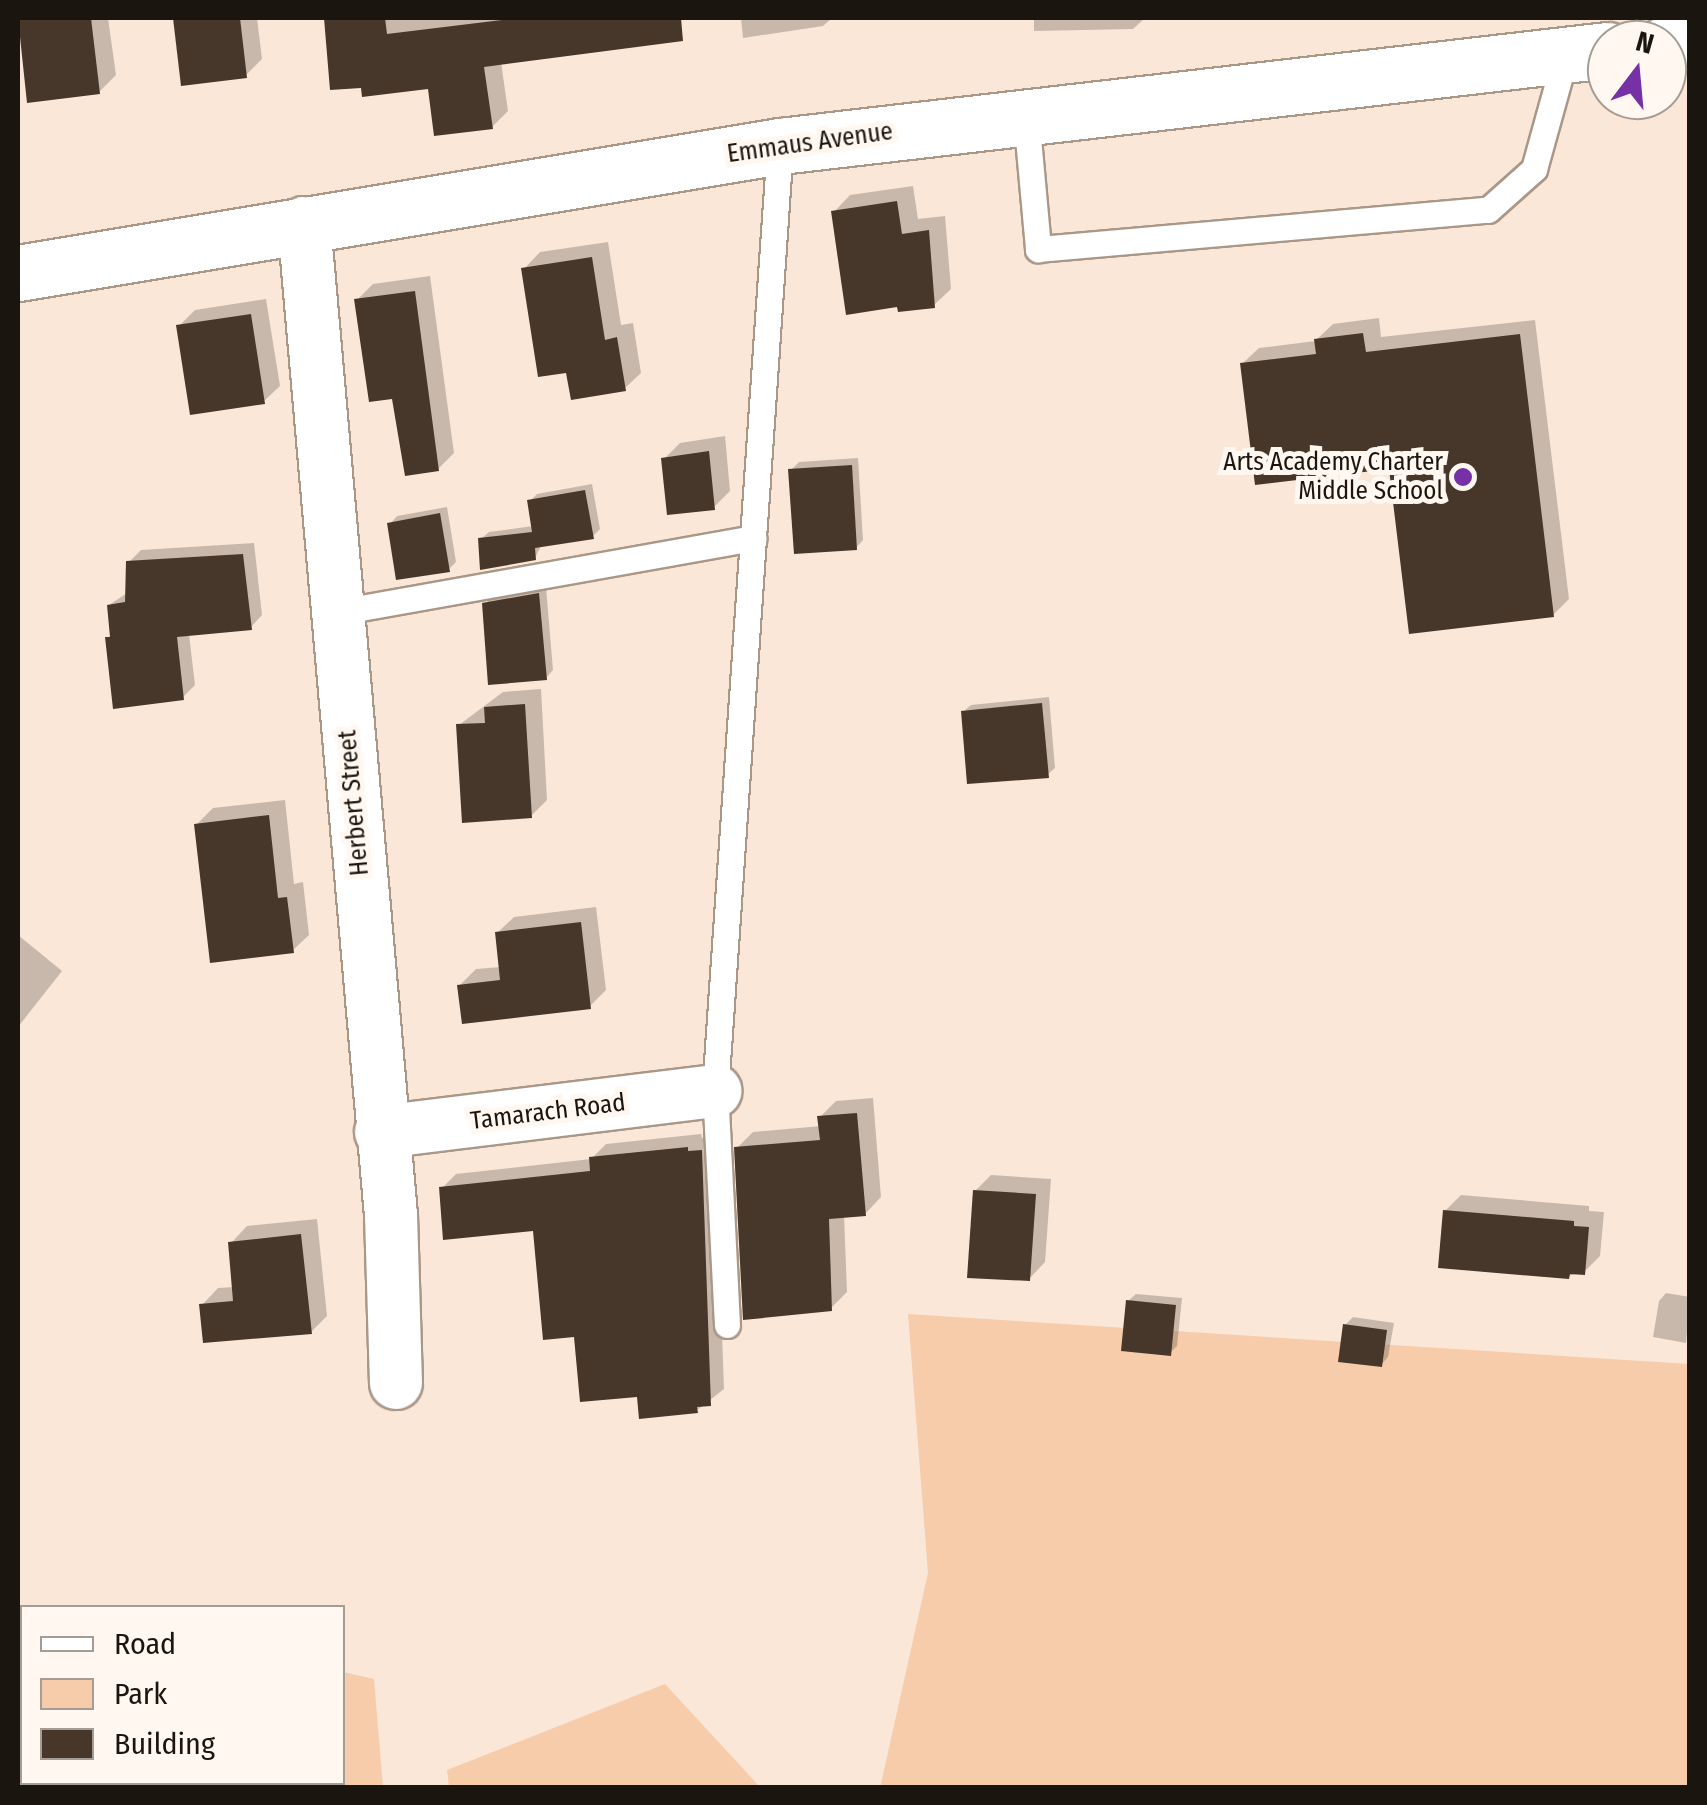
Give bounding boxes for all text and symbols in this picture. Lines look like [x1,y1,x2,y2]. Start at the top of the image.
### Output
north arrow [1587,20,1687,120]
text: N [1632,24,1657,61]
street label: Emmaus Avenue [725,117,895,169]
place label: Arts Academy Charter Middle School [1223,448,1443,507]
marker: Arts Academy Charter Middle School [1452,466,1474,488]
street label: Herbert Street [333,729,375,877]
street label: Tamarach Road [469,1088,627,1136]
legend [20,1605,345,1785]
text: Road [114,1626,176,1662]
text: Park [114,1676,167,1712]
text: Building [114,1726,215,1762]

